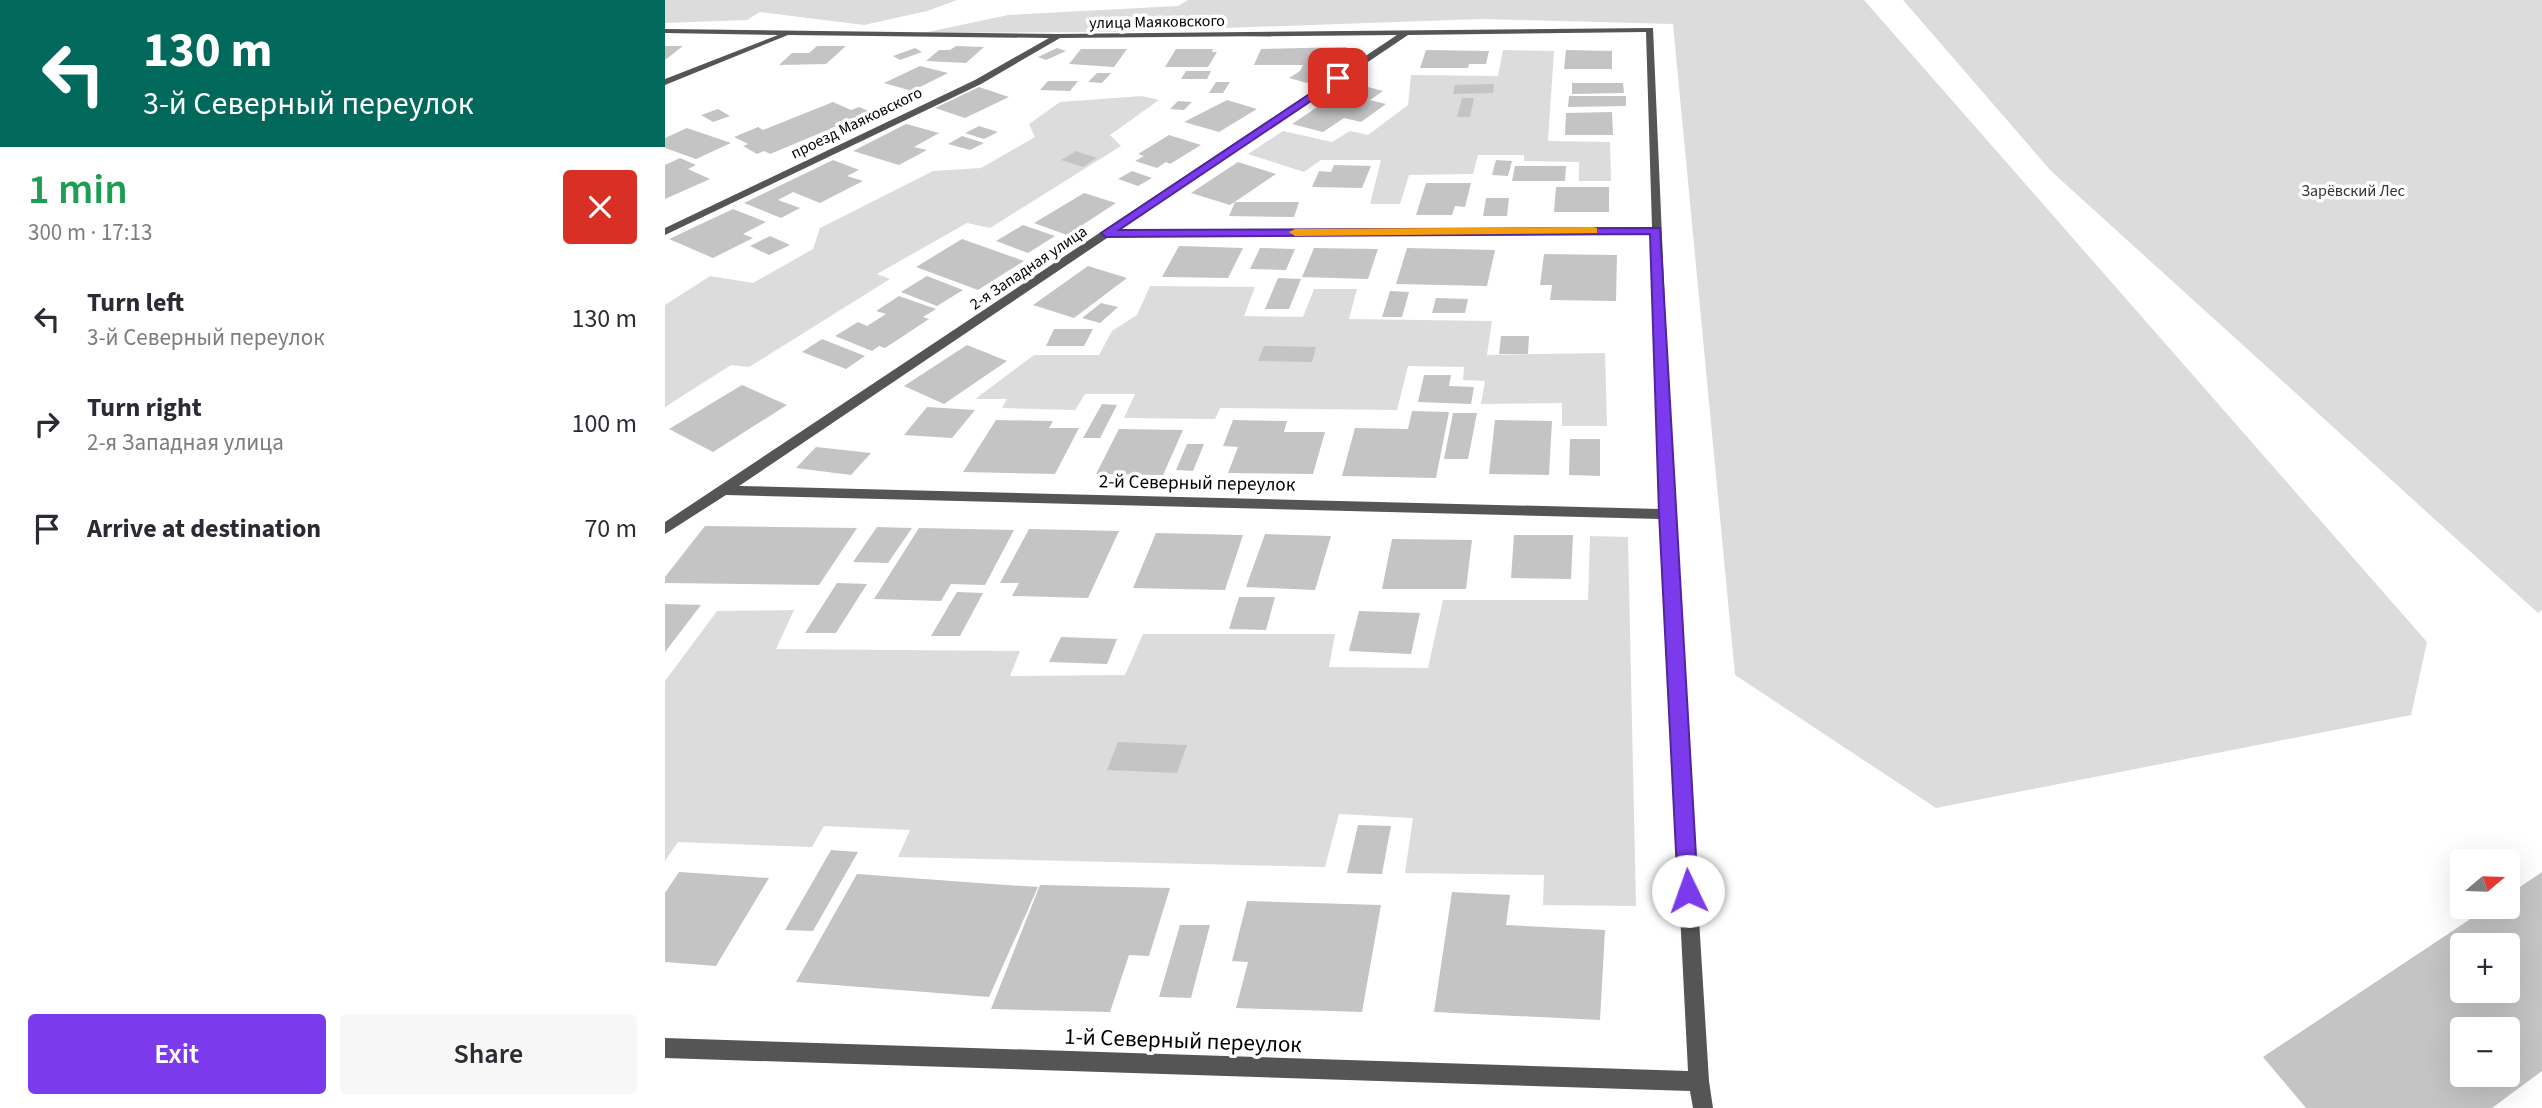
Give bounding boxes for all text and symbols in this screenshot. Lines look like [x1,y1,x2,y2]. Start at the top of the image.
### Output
street label: улица Маяковского [1089,10,1225,34]
text: 130 m [143,16,272,86]
icon: left [28,28,119,119]
pin [1308,48,1368,108]
icon: arrive [1319,59,1357,97]
text: 3-й Северный переулок [143,81,474,127]
street label: проезд Маяковского [787,81,926,164]
text: 1 min [28,160,128,220]
button: close [563,170,637,244]
park label: Зарёвский Лес [2301,180,2405,202]
text: 300 m · 17:13 [28,216,152,249]
street label: 2-я Западная улица [966,220,1091,315]
text: Turn left [87,284,184,321]
icon: left [28,300,66,338]
text: 130 m [571,300,637,337]
text: 3-й Северный переулок [87,321,325,354]
text: Turn right [87,389,202,426]
icon: right [28,405,66,443]
text: 100 m [571,405,637,442]
text: 2-я Западная улица [87,426,284,459]
street label: 2-й Северный переулок [1099,468,1296,499]
icon: arrive [28,510,66,548]
text: Arrive at destination [87,510,321,547]
text: 70 m [584,510,637,547]
north arrow [2450,849,2520,919]
map controls [2450,849,2520,1087]
position arrow [1651,854,1725,928]
button: + [2450,933,2520,1003]
button: Exit [28,1014,326,1094]
button: Share [340,1014,637,1094]
button: − [2450,1017,2520,1087]
street label: 1-й Северный переулок [1064,1020,1303,1061]

